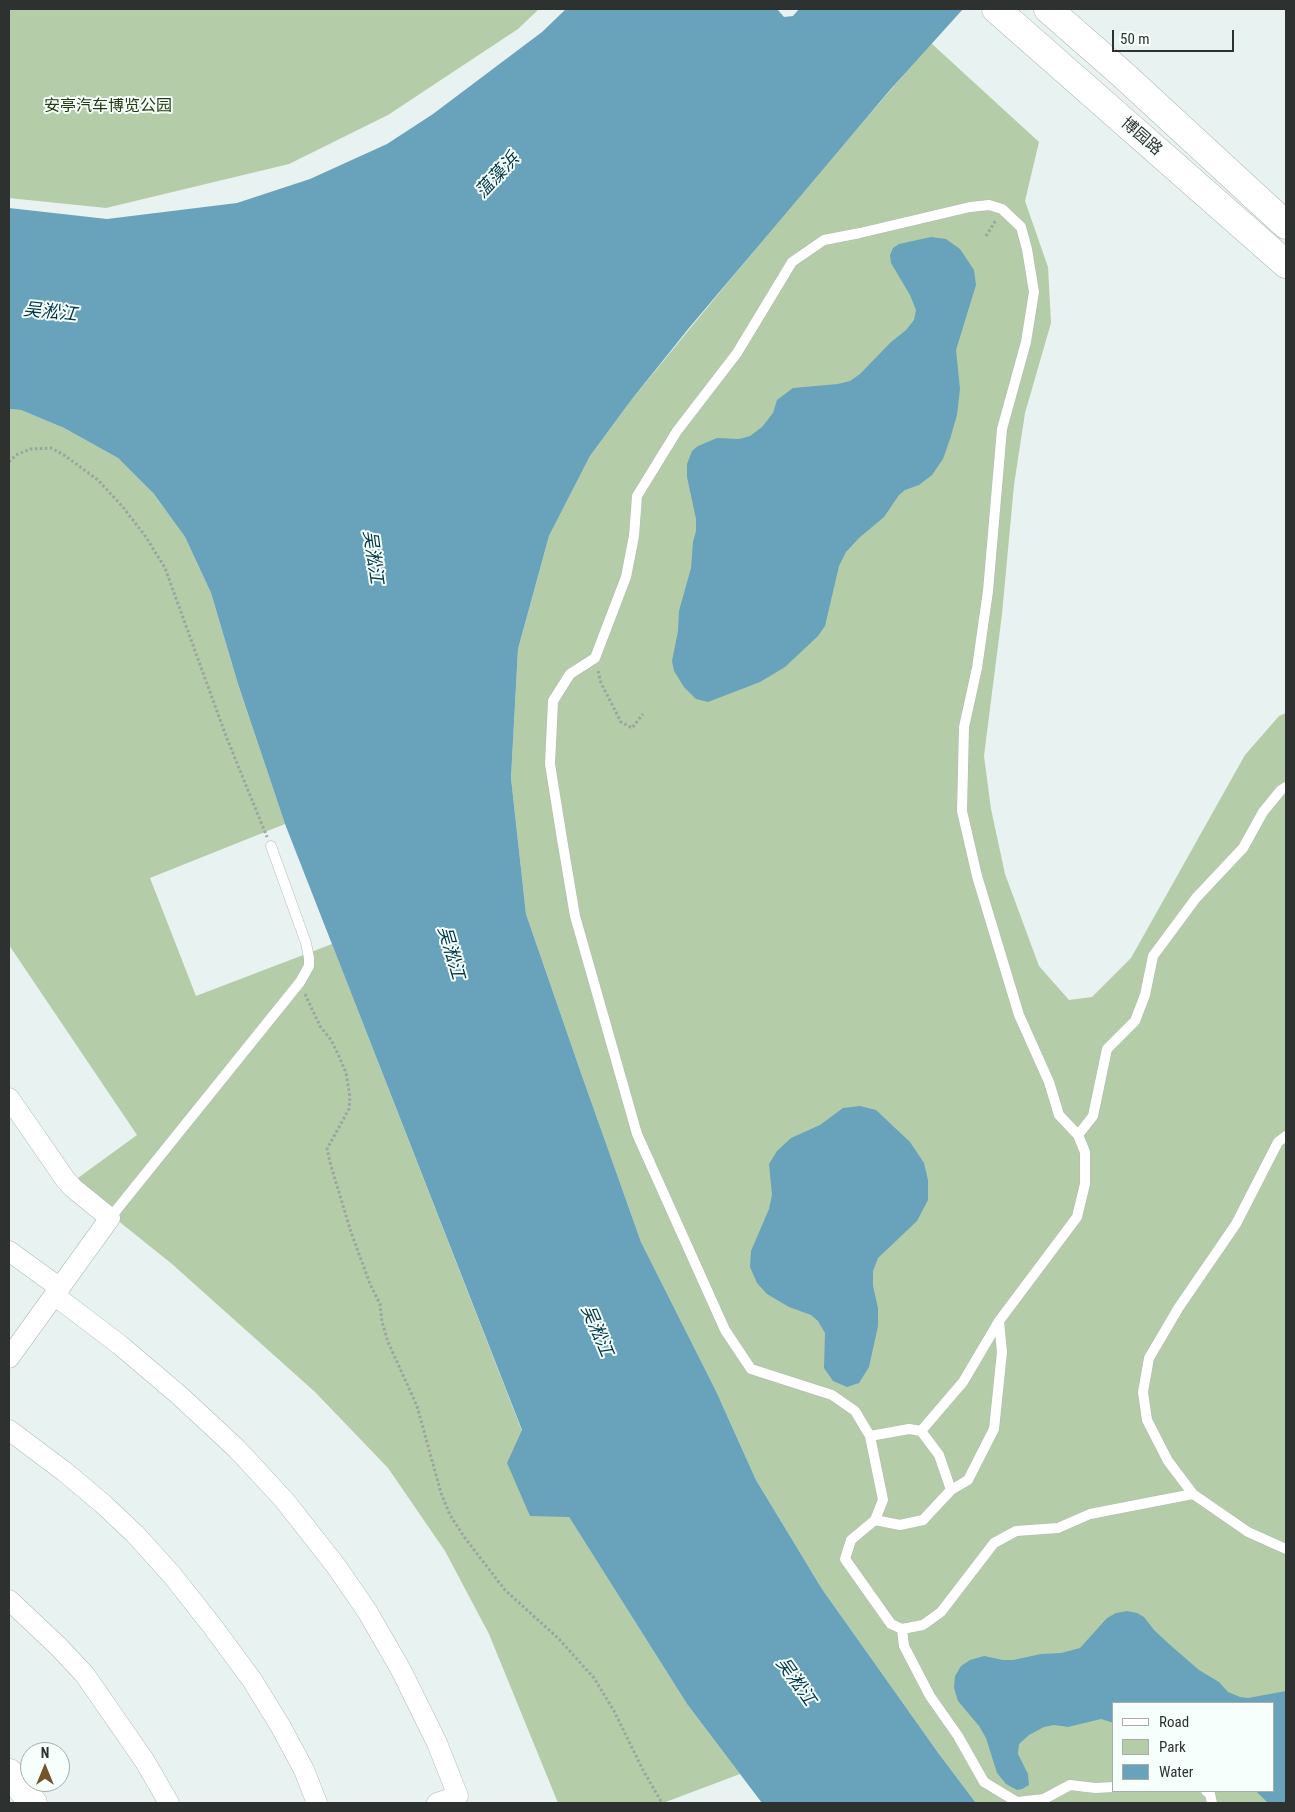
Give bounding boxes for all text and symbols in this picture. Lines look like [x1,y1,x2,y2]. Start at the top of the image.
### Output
scale bar [1115,20,1238,52]
text: 50 m [1120,30,1150,48]
park label: 安亭汽车博览公园 [44,97,172,117]
street label: 博园路 [1117,114,1165,160]
water label: 蕰藻浜 [472,149,524,203]
water label: 吴淞江 [22,299,78,327]
water label: 吴淞江 [358,529,386,585]
water label: 吴淞江 [432,924,468,982]
water label: 吴淞江 [576,1302,616,1360]
water label: 吴淞江 [771,1654,819,1710]
legend [1112,1702,1275,1792]
text: Road [1159,1713,1189,1731]
text: Park [1159,1738,1186,1756]
north arrow [20,1742,70,1792]
text: N [41,1745,49,1761]
text: Water [1159,1763,1193,1781]

